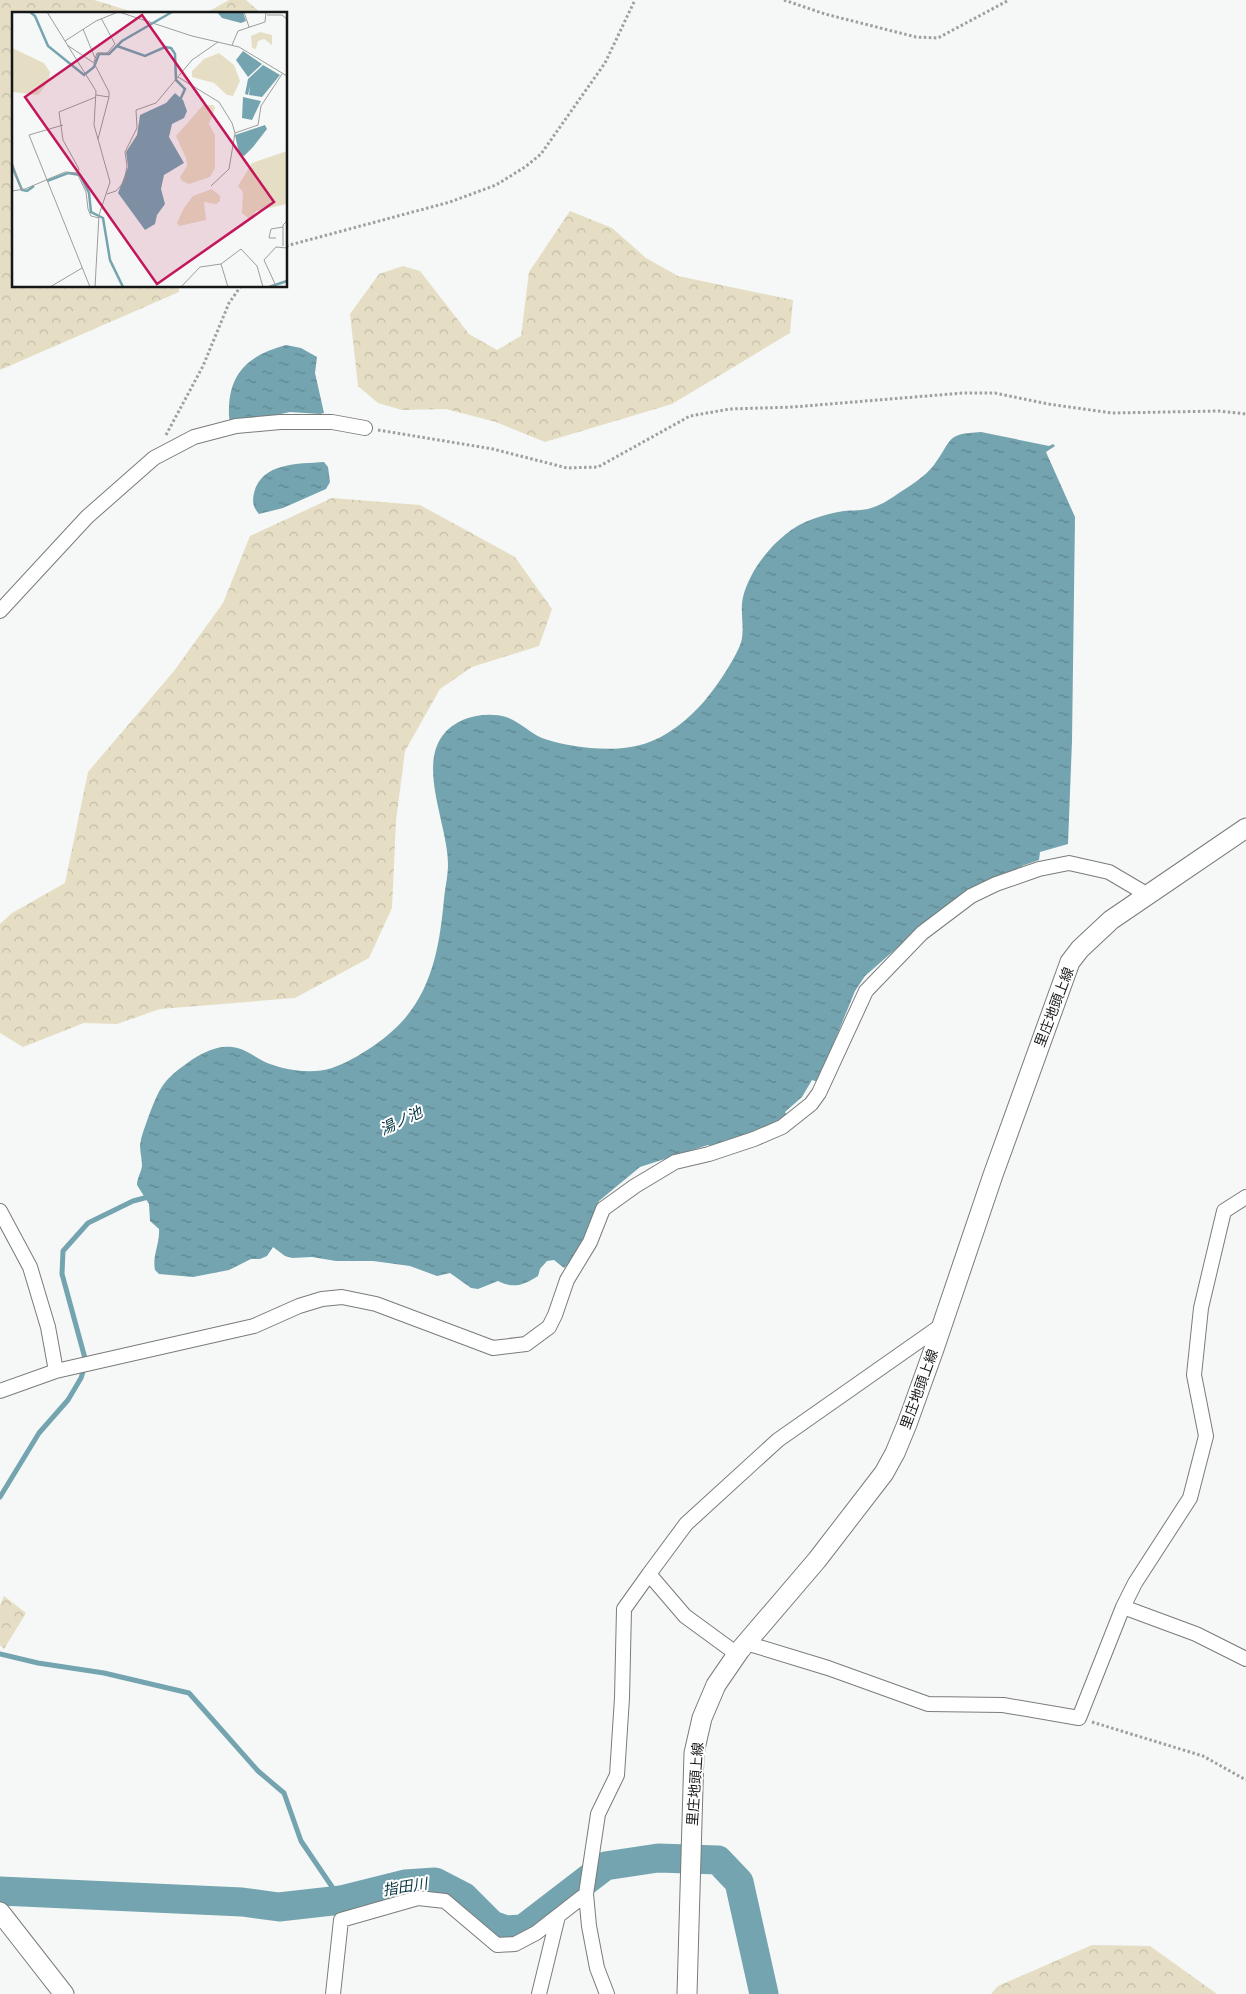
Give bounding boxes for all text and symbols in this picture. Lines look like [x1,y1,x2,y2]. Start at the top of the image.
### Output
inset map [12,12,288,288]
street label: 里庄地頭上線 [1030,964,1077,1049]
water label: 湯ノ池 [376,1100,427,1140]
street label: 里庄地頭上線 [895,1346,942,1432]
street label: 里庄地頭上線 [682,1741,707,1827]
water label: 指田川 [381,1872,431,1900]

